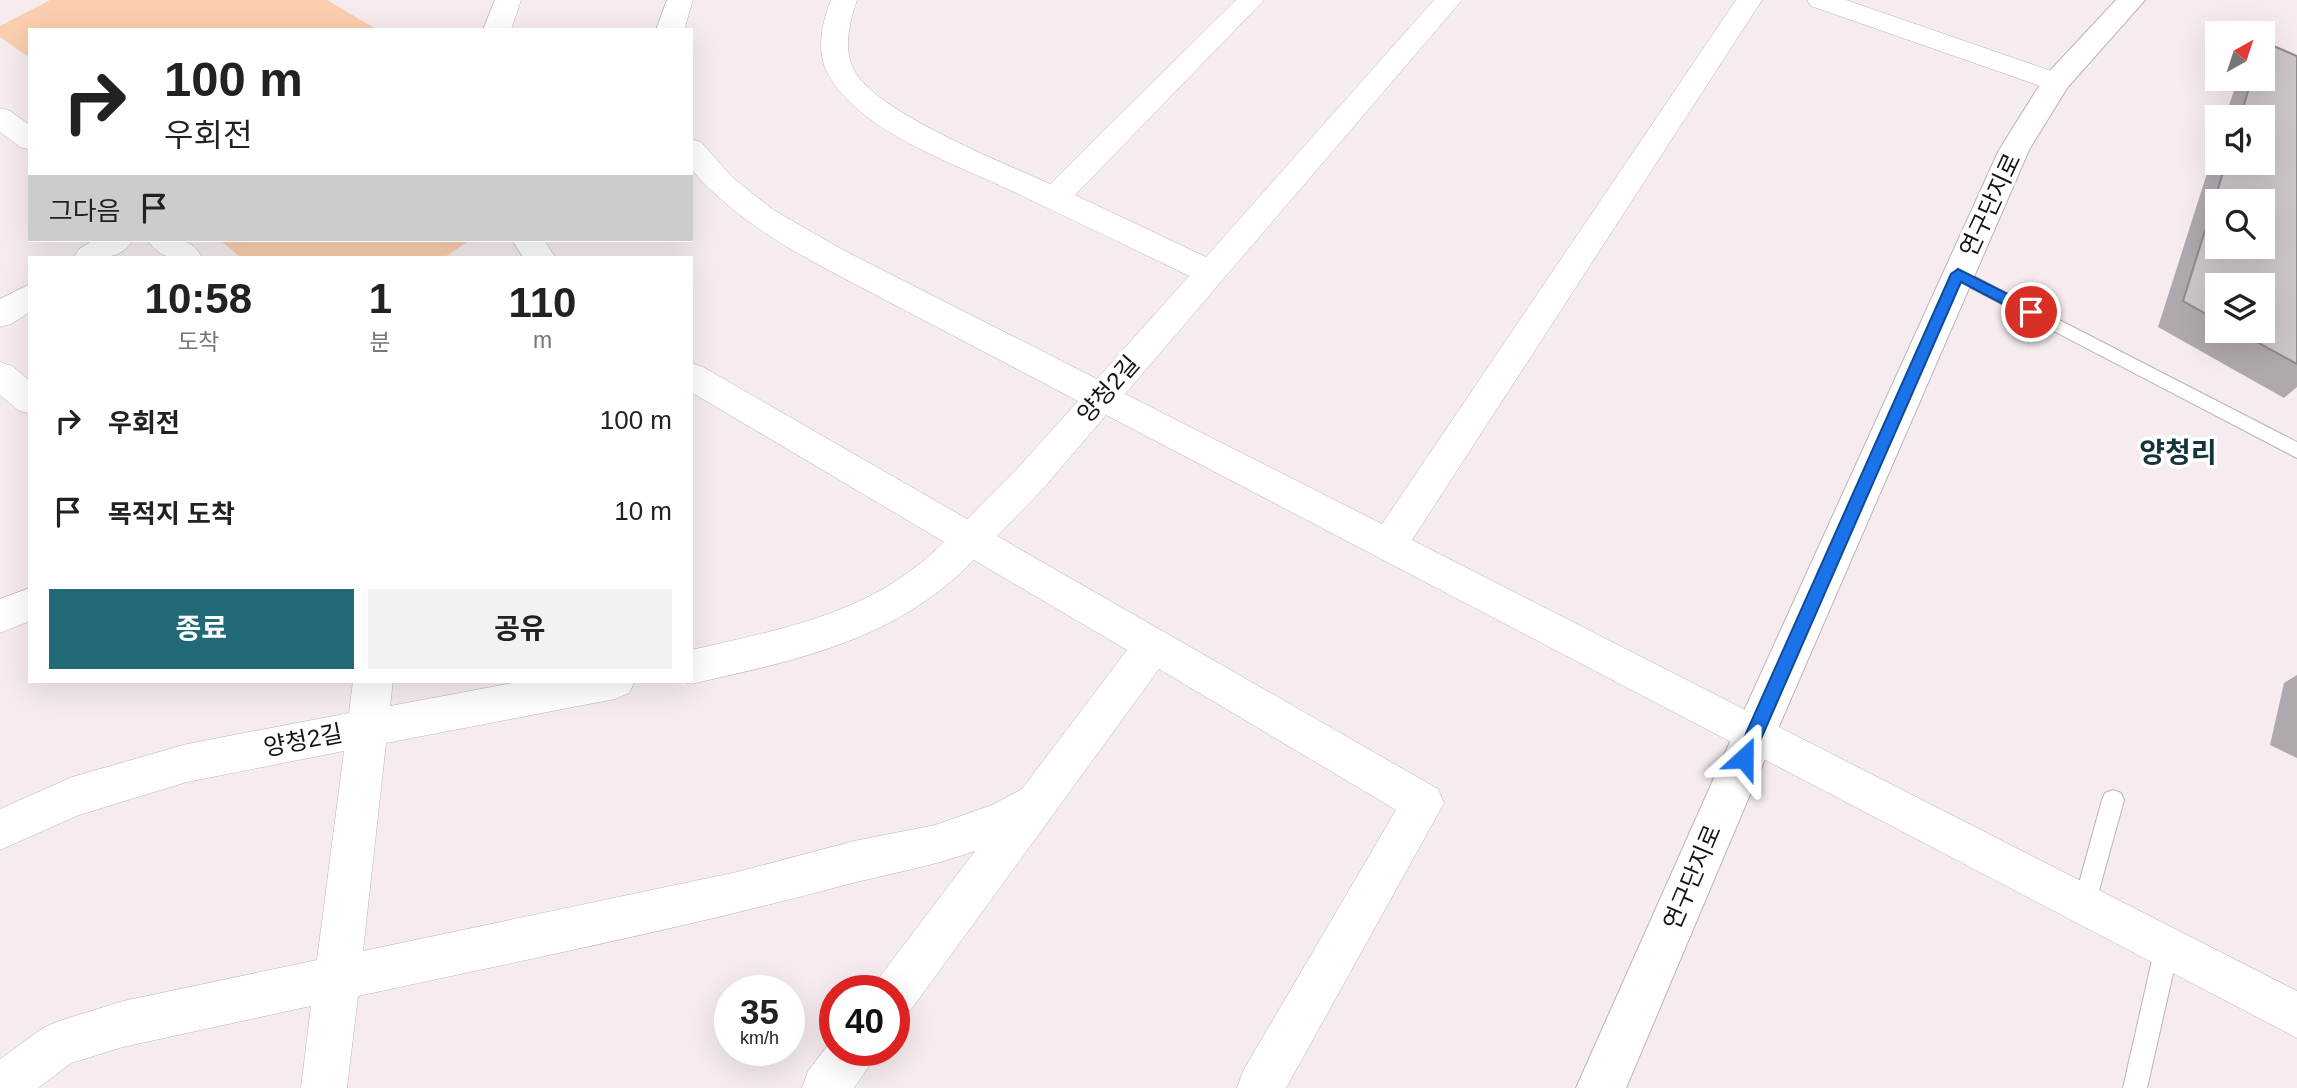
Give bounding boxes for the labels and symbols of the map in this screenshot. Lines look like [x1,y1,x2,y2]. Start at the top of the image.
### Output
north arrow [2205,21,2275,91]
street label: 연구단지로 [1954,149,2026,261]
pin [2001,282,2061,342]
street label: 양청2길 [1072,350,1144,428]
district label: 양청리 [2139,437,2217,468]
street label: 양청2길 [261,719,345,761]
position arrow [1707,721,1781,795]
street label: 연구단지로 [1658,821,1726,933]
speed limit sign: 40 [819,975,910,1066]

